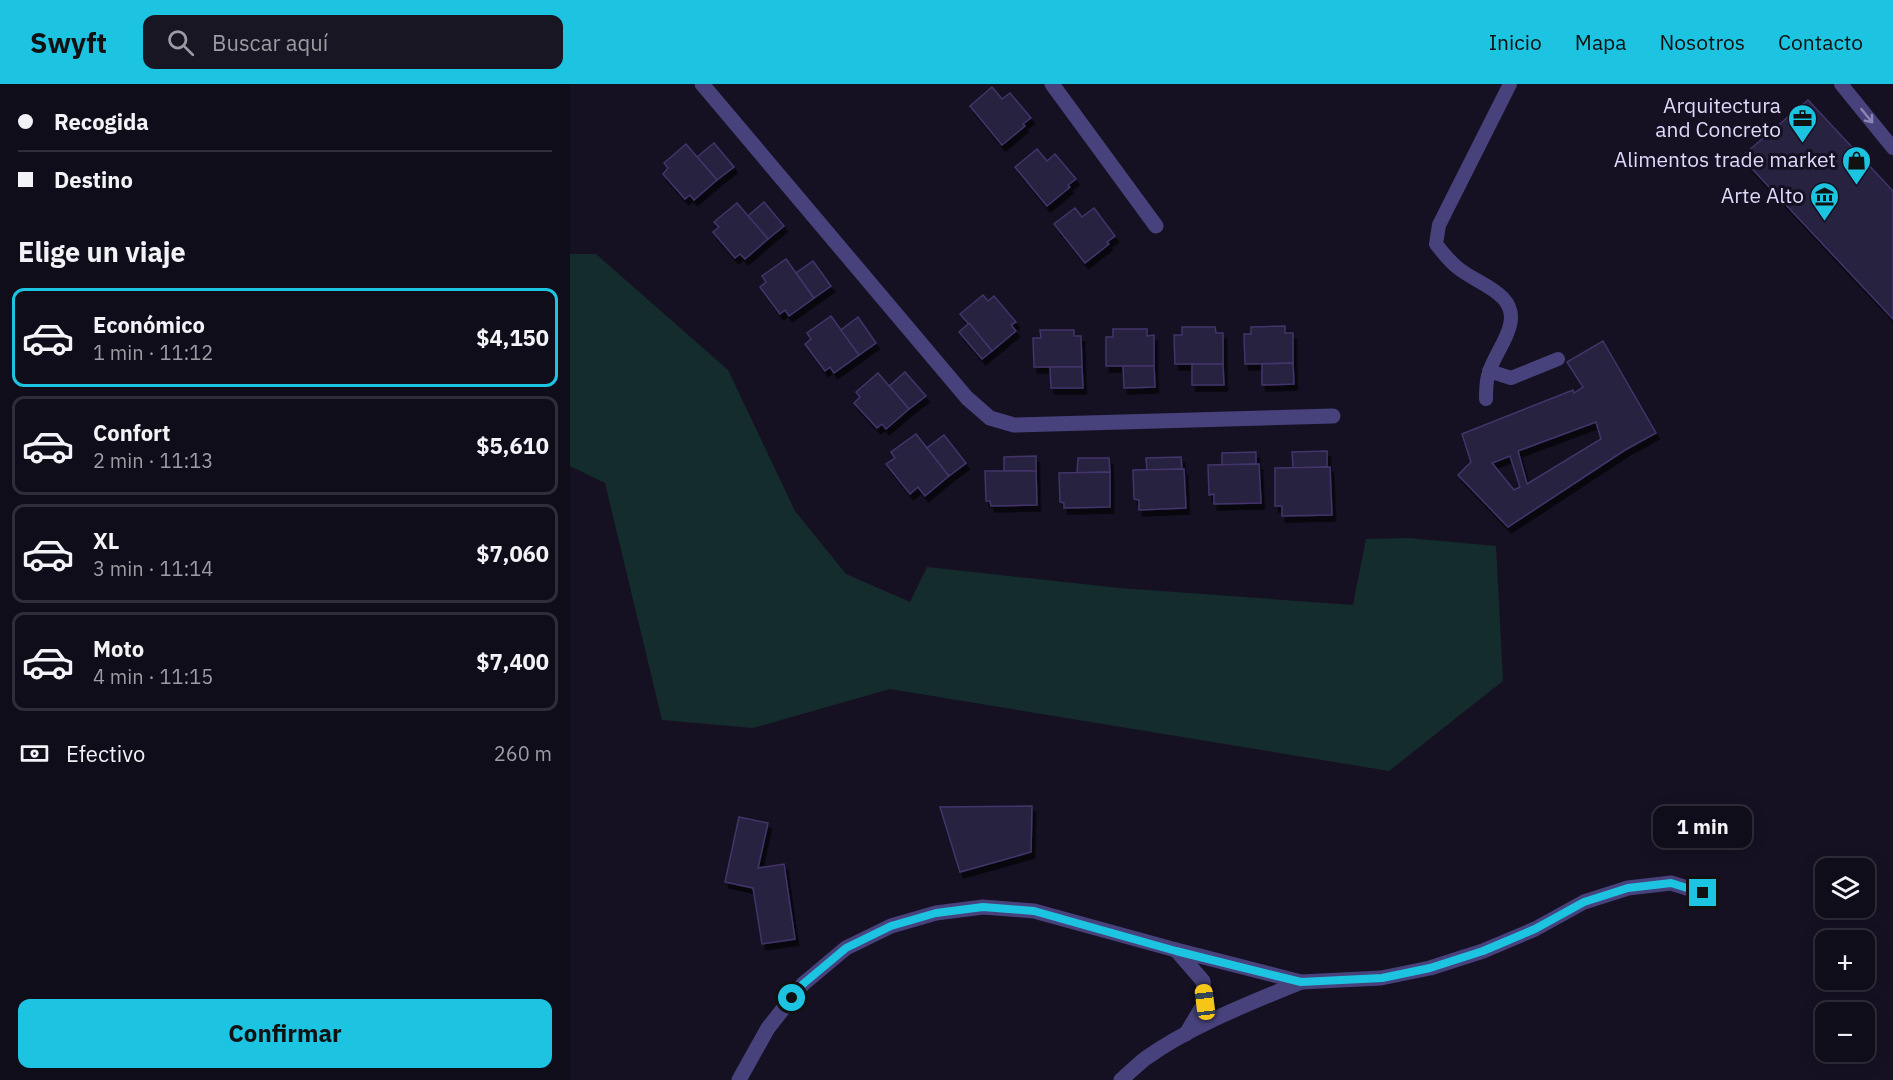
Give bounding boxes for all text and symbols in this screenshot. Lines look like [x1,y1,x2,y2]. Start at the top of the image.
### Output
search box [143,15,563,69]
text: Swyft [30,24,107,61]
icon: search [164,26,197,59]
text: Buscar aquí [212,28,328,57]
text: Inicio [1489,28,1542,56]
text: Mapa [1575,28,1627,56]
text: Nosotros [1660,28,1745,56]
text: Contacto [1778,28,1863,56]
place label: Arquitectura and Concreto [1655,91,1781,143]
office icon: Arquitectura and Concreto [1786,102,1818,144]
text: Recogida [54,107,149,136]
one-way arrow [1860,108,1874,123]
shop icon: Alimentos trade market [1841,144,1873,186]
place label: Alimentos trade market [1614,145,1836,173]
text: Destino [54,165,133,194]
museum icon: Arte Alto [1809,180,1841,222]
place label: Arte Alto [1721,181,1804,209]
text: Elige un viaje [18,234,186,269]
text: Económico [93,310,205,339]
icon: car [21,311,75,365]
text: $4,150 [476,323,549,352]
text: 1 min · 11:12 [93,339,213,366]
text: Confort [93,418,171,447]
icon: car [21,419,75,473]
text: $5,610 [476,431,549,460]
text: 2 min · 11:13 [93,447,213,474]
text: XL [93,526,119,555]
icon: car [21,527,75,581]
text: $7,060 [476,539,549,568]
text: 3 min · 11:14 [93,555,213,582]
text: Moto [93,634,144,663]
icon: car [21,635,75,689]
text: $7,400 [476,647,549,676]
text: 4 min · 11:15 [93,663,213,690]
icon: cash [18,737,51,770]
text: Efectivo [66,739,145,768]
text: 260 m [494,740,552,767]
callout: 1 min [1654,806,1752,848]
text: 1 min [1676,813,1729,840]
map controls [1815,858,1875,1062]
button: layers [1815,858,1875,918]
route end [1689,879,1716,906]
button: + [1815,930,1875,990]
car [1194,983,1216,1021]
route start [778,984,805,1011]
button: Confirmar [18,999,552,1068]
button: − [1815,1002,1875,1062]

